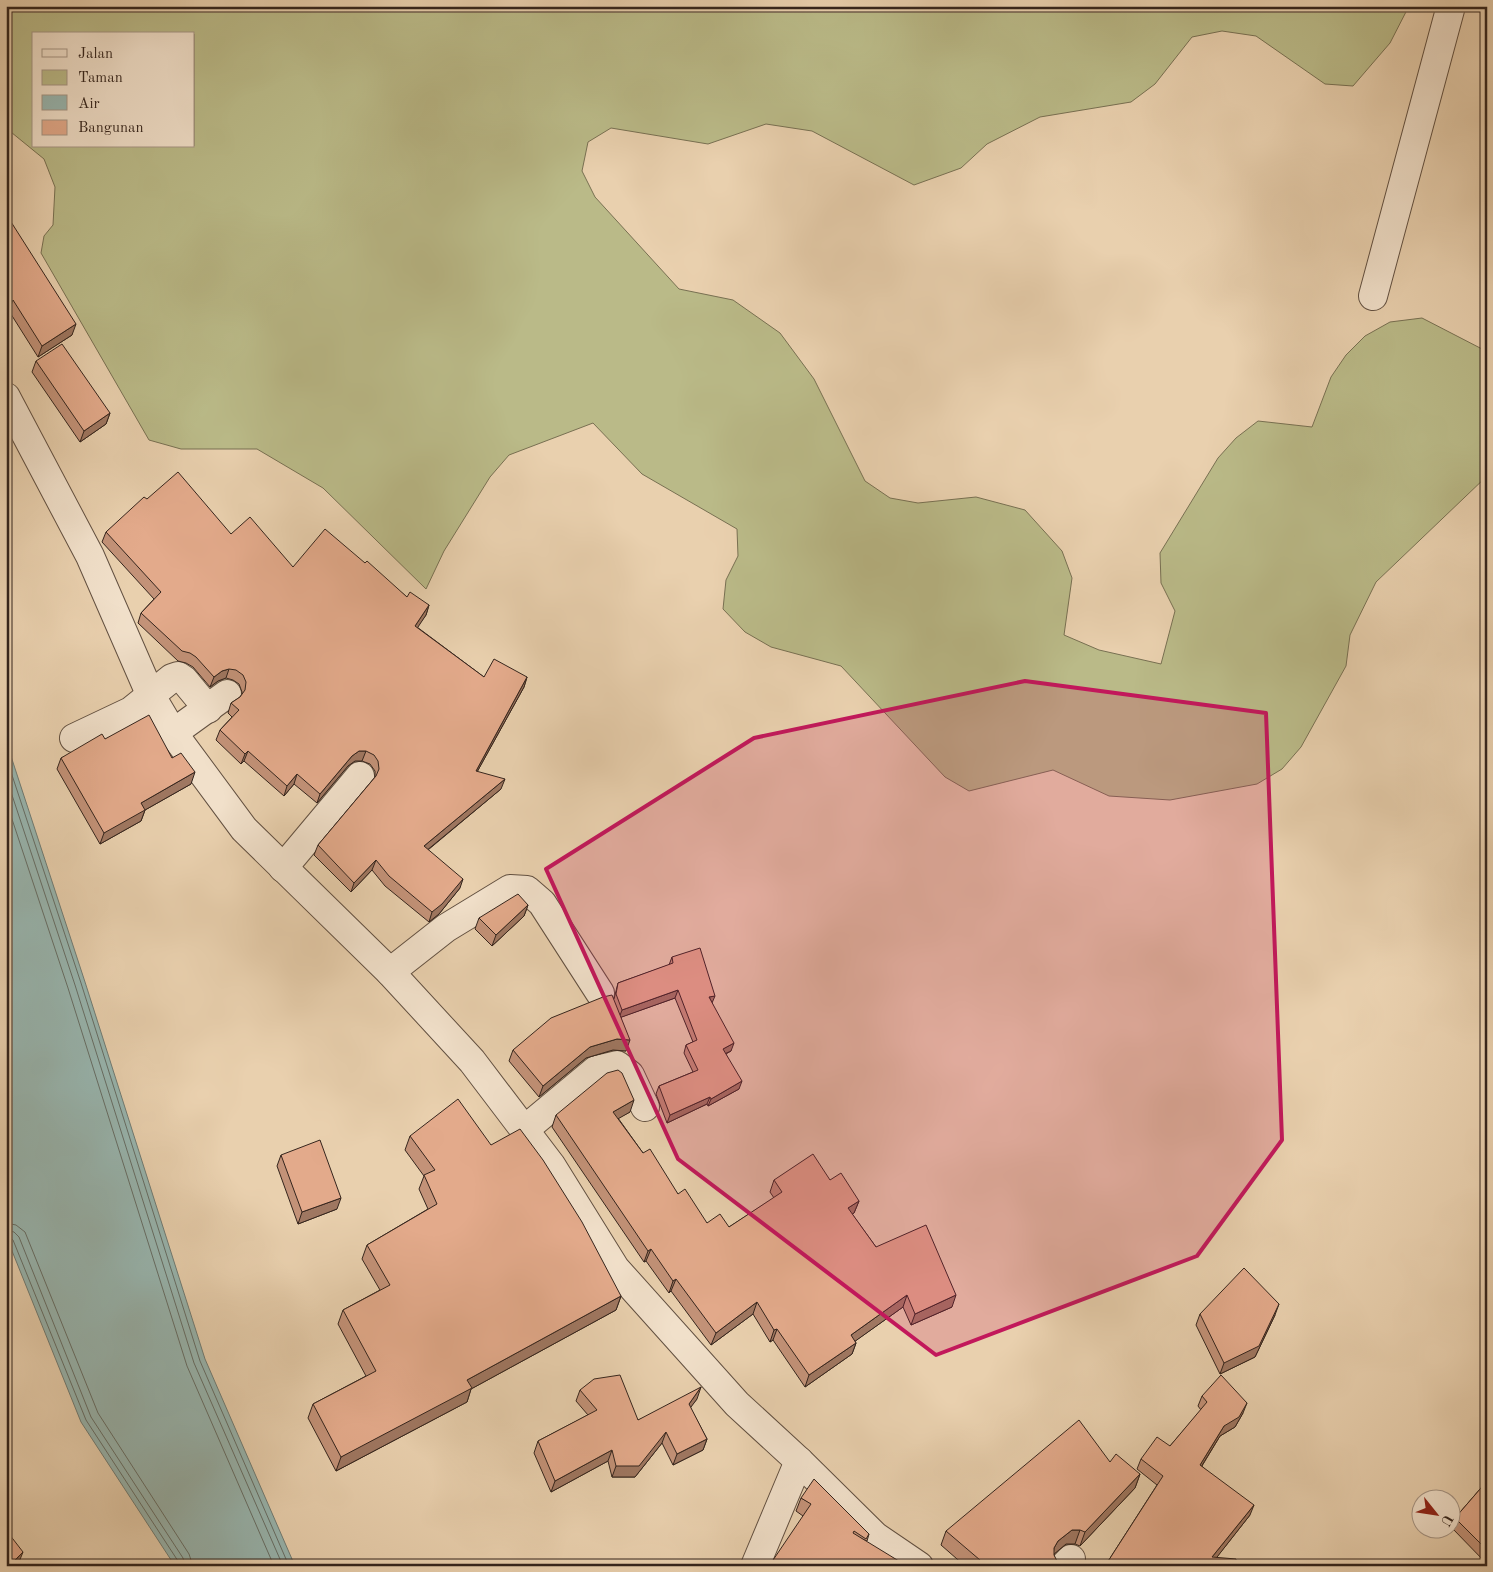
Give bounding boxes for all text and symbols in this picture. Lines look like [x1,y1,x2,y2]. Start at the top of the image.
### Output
legend [32,32,195,148]
text: Jalan [78,47,113,62]
text: Taman [78,71,123,86]
text: Air [78,97,100,112]
text: Bangunan [78,121,144,136]
north arrow [1410,1490,1460,1540]
text: U [1438,1512,1455,1528]

